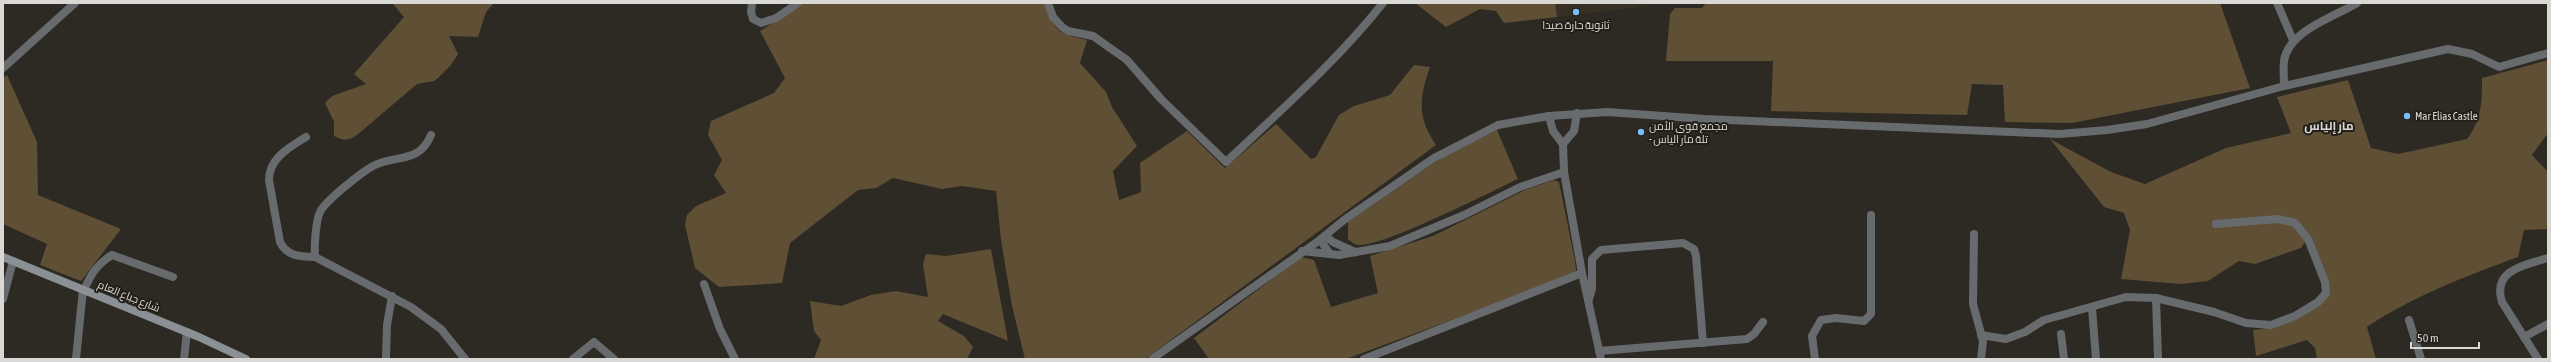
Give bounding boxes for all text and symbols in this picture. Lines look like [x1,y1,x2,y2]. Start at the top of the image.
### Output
marker: ثانوية حارة صيدا [1571,7,1581,17]
place label: ثانوية حارة صيدا [1542,19,1610,32]
place label: Mar Elias Castle [2415,110,2478,122]
marker: Mar Elias Castle [2402,111,2412,121]
district label: مار إلياس [2304,119,2354,134]
place label: مجمع قوى الأمن - تلة مار الياس [1649,120,1728,146]
marker: مجمع قوى الأمن - تلة مار الياس [1636,127,1646,137]
street label: شارع جباع العام [95,278,162,316]
scale bar [2411,324,2479,350]
text: 50 m [2417,331,2439,345]

